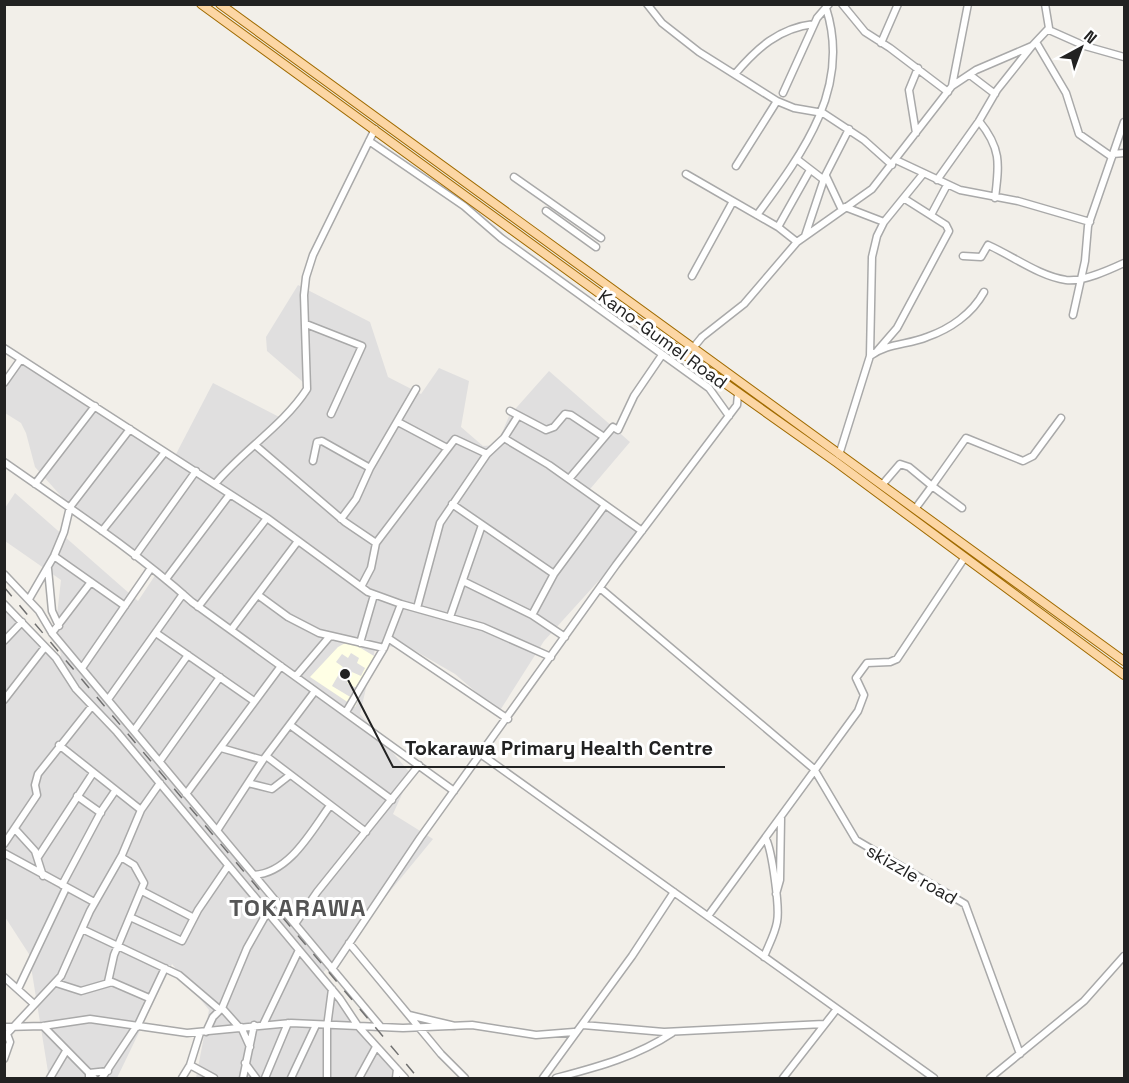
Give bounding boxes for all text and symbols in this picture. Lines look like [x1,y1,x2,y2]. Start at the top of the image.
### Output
north arrow [1051,18,1111,78]
text: N [1080,26,1101,49]
street label: Kano-Gumel Road [594,284,732,394]
callout: Tokarawa Primary Health Centre [393,729,725,767]
text: Tokarawa Primary Health Centre [405,735,713,761]
street label: skizzle road [862,839,962,909]
district label: TOKARAWA [229,892,367,923]

